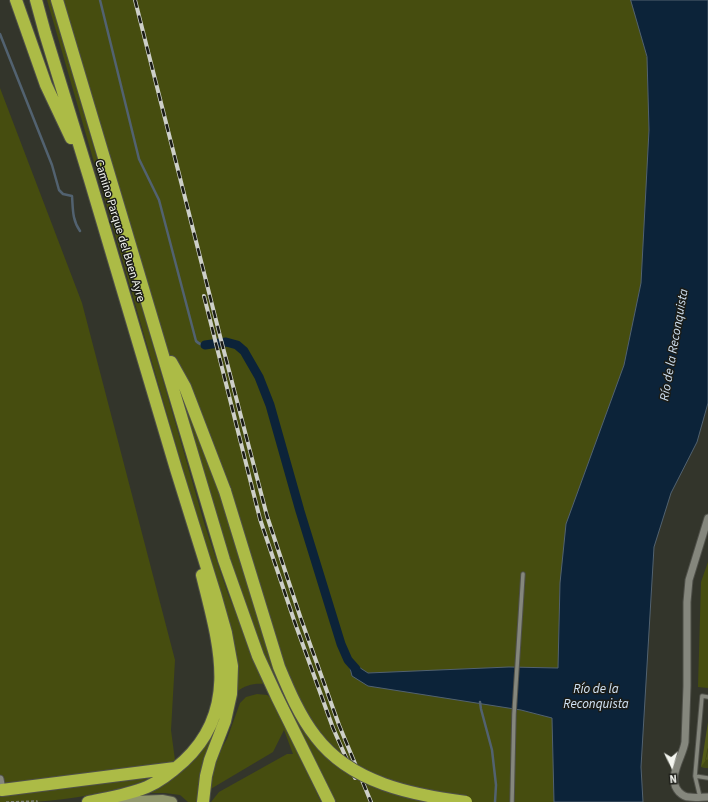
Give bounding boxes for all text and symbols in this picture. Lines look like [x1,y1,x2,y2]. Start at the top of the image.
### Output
street label: Camino Parque del Buen Ayre [91,158,147,304]
water label: Río de la Reconquista [657,288,693,402]
water label: Río de la Reconquista [563,682,629,713]
north arrow [652,746,692,786]
text: N [669,771,677,786]

